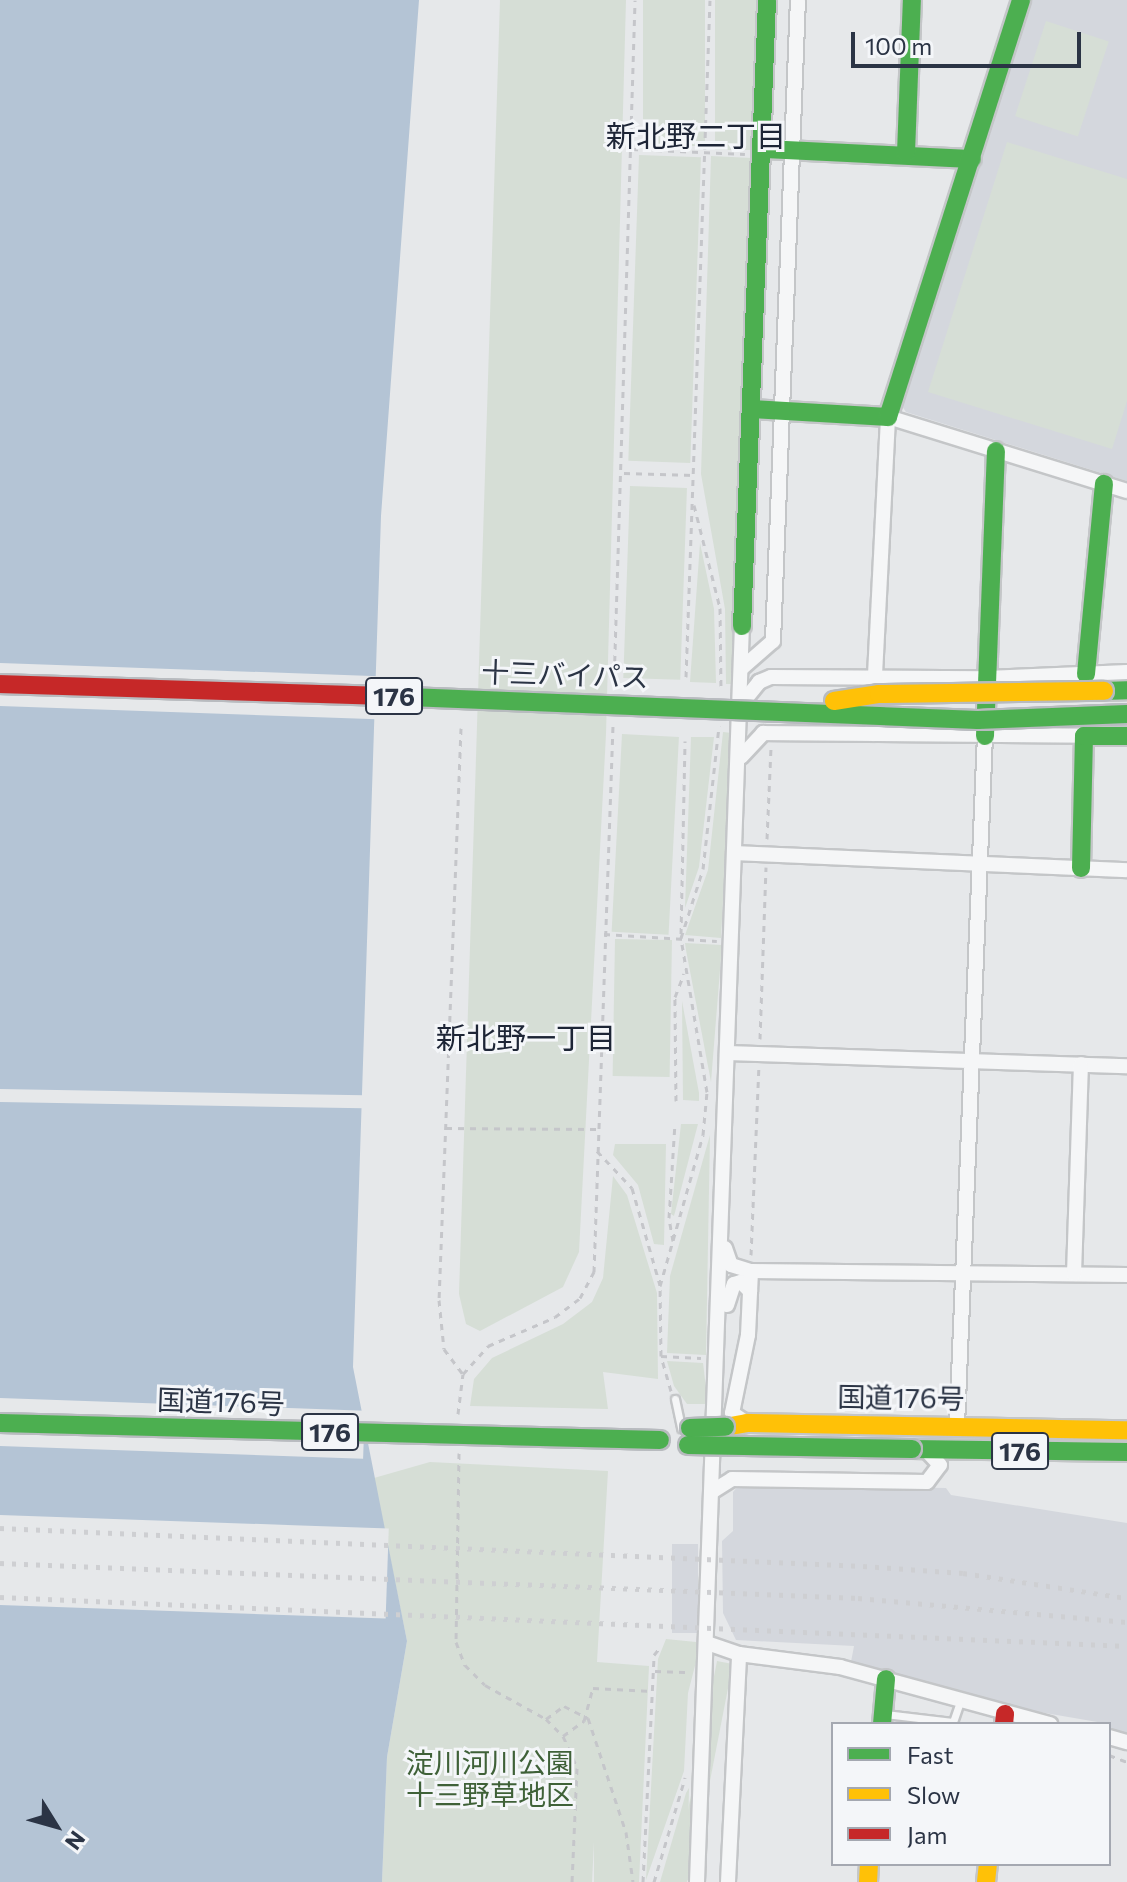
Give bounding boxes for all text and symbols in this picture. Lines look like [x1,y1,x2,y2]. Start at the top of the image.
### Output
scale bar [855,16,1085,66]
text: 100 m [865,31,932,60]
district label: 新北野二丁目 [606,117,786,153]
street label: 十三バイパス [480,654,650,694]
road number: 176 [364,674,424,718]
district label: 新北野一丁目 [436,1019,616,1055]
street label: 国道176号 [837,1379,965,1415]
street label: 国道176号 [157,1382,285,1420]
road number: 176 [300,1410,360,1454]
road number: 176 [990,1429,1050,1473]
legend [831,1722,1111,1866]
text: Fast [907,1740,954,1769]
park label: 淀川河川公園 十三野草地区 [406,1745,574,1811]
text: Slow [907,1780,960,1809]
north arrow [16,1786,96,1866]
text: Jam [907,1820,947,1849]
text: N [60,1826,91,1855]

